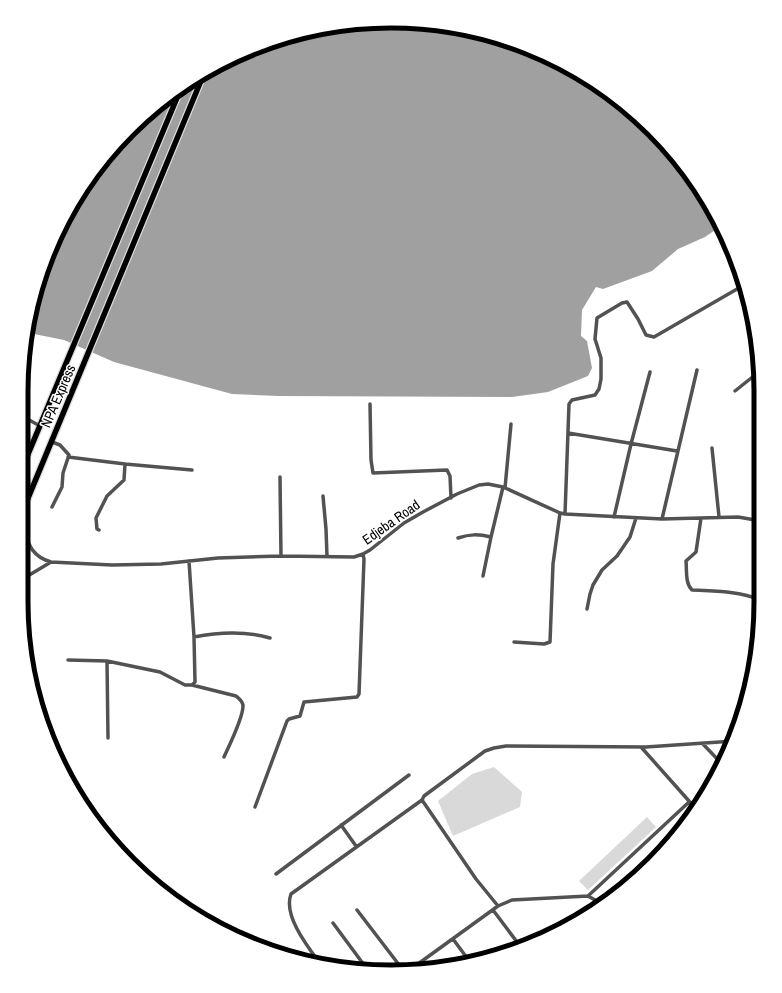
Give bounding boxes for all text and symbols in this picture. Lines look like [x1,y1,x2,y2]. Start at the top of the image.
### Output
street label: NPA Express [37,362,79,430]
street label: Edjeba Road [359,496,423,548]

